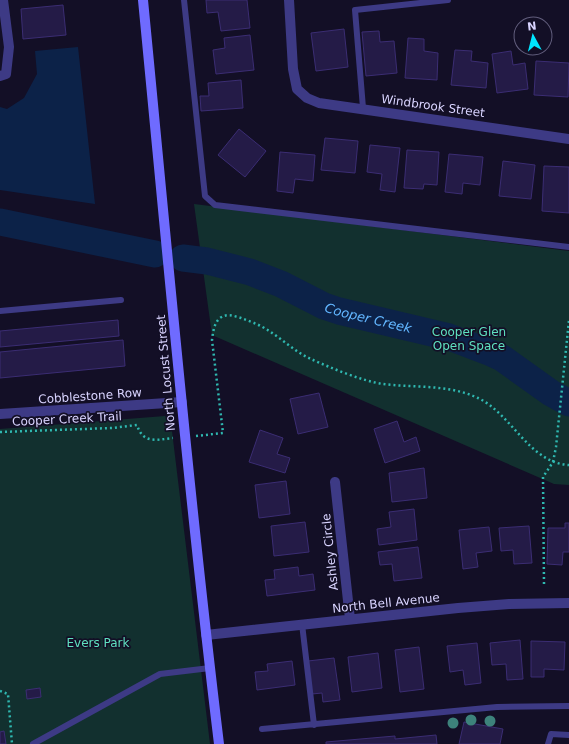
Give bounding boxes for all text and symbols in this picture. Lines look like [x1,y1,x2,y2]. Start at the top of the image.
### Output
north arrow [513,16,553,56]
text: N [526,20,537,34]
street label: Windbrook Street [380,92,486,120]
water label: Cooper Creek [323,300,414,336]
street label: North Locust Street [154,314,178,432]
park label: Cooper Glen Open Space [432,325,506,353]
street label: Cobblestone Row [38,385,142,407]
street label: Cooper Creek Trail [12,409,122,429]
street label: Ashley Circle [319,513,341,591]
street label: North Bell Avenue [332,590,440,616]
park label: Evers Park [67,636,130,650]

